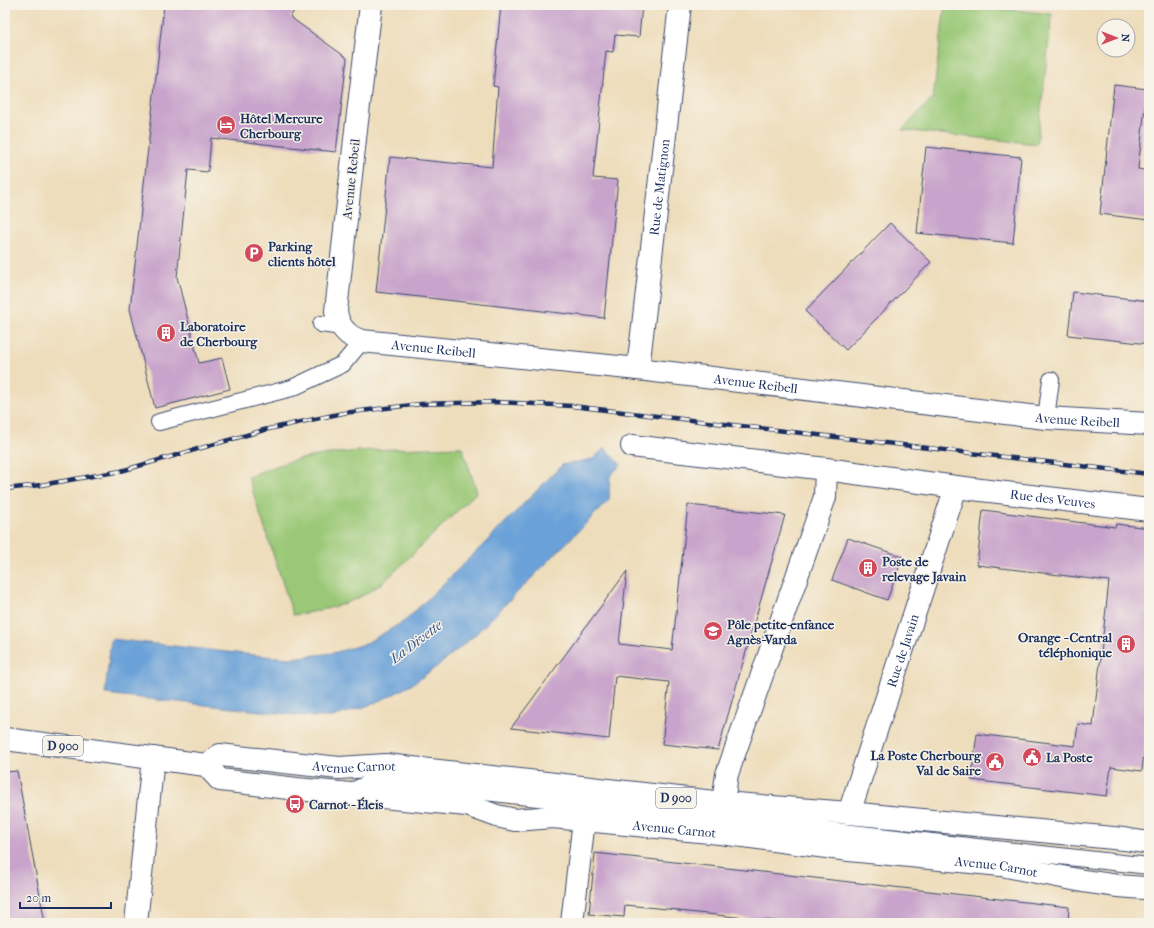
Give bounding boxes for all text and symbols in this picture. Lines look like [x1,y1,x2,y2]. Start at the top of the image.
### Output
north arrow [1096,18,1136,58]
text: N [1119,34,1132,43]
place label: Hôtel Mercure Cherbourg [240,111,323,142]
hotel icon: Hôtel Mercure Cherbourg [215,114,237,136]
street label: Avenue Rebeil [339,137,363,221]
street label: Rue de Matignon [646,138,672,236]
place label: Parking clients hôtel [268,239,336,269]
parking icon: Parking clients hôtel [243,242,265,264]
place label: Laboratoire de Cherbourg [180,319,258,350]
building icon: Laboratoire de Cherbourg [155,322,177,344]
street label: Avenue Reibell [390,336,477,360]
street label: Avenue Reibell [712,371,799,396]
street label: Avenue Reibell [1034,409,1121,430]
street label: Rue des Veuves [1009,486,1096,511]
place label: Poste de relevage Javain [881,554,967,585]
building icon: Poste de relevage Javain [857,557,879,579]
street label: Rue de Javain [883,612,921,689]
water label: La Divette [386,617,446,668]
place label: Pôle petite-enfance Agnès-Varda [726,617,835,648]
school or university icon: Pôle petite-enfance Agnès-Varda [702,620,724,642]
place label: Orange - Central téléphonique [1018,630,1113,661]
building icon: Orange - Central téléphonique [1115,633,1137,655]
road number: D 900 [43,736,83,756]
public building icon: La Poste [1021,746,1043,768]
place label: La Poste Cherbourg Val de Saire [871,748,982,778]
place label: La Poste [1046,750,1093,765]
public building icon: La Poste Cherbourg Val de Saire [984,751,1006,773]
street label: Avenue Carnot [311,757,397,776]
road number: D 900 [656,788,696,808]
bus stop icon: Carnot - Éleis [284,793,306,815]
place label: Carnot - Éleis [309,797,384,812]
street label: Avenue Carnot [631,817,717,840]
street label: Avenue Carnot [953,853,1039,880]
scale bar [20,884,111,910]
text: 20 m [26,891,51,905]

